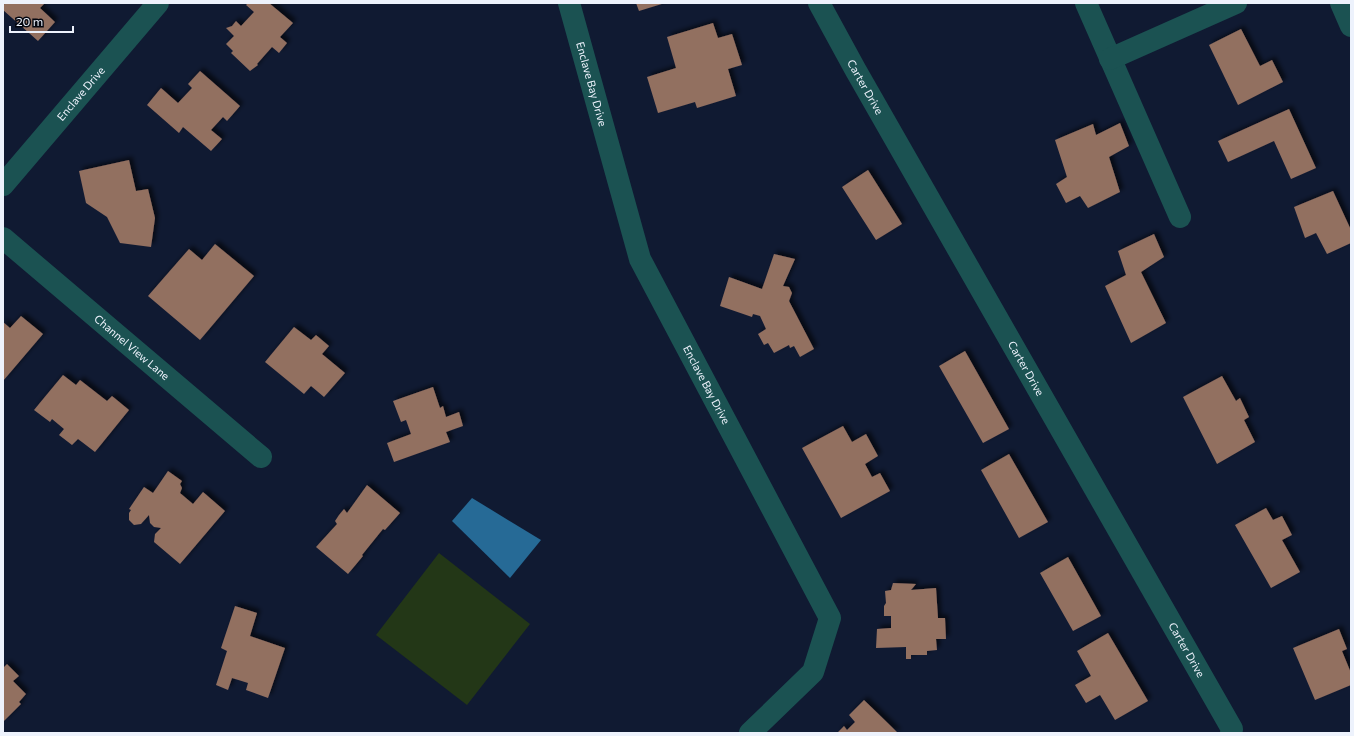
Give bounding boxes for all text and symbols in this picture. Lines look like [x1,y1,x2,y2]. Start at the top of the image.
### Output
scale bar [10,8,73,34]
text: 20 m [16,14,43,28]
street label: Enclave Bay Drive [574,40,610,128]
street label: Carter Drive [845,57,887,117]
street label: Enclave Drive [54,64,107,123]
street label: Channel View Lane [92,312,172,383]
street label: Carter Drive [1006,338,1047,398]
street label: Enclave Bay Drive [681,343,733,426]
street label: Carter Drive [1166,620,1208,679]

